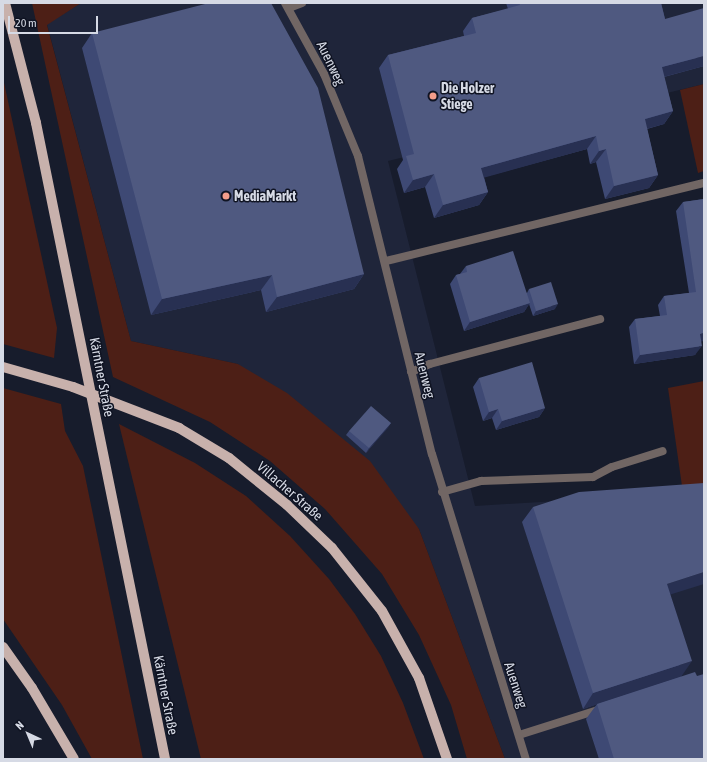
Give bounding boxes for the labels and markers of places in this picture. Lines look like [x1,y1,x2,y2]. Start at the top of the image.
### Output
place label: Die Holzer Stiege [441,80,494,112]
marker: Die Holzer Stiege [428,91,438,101]
place label: MediaMarkt [234,188,296,204]
marker: MediaMarkt [221,191,231,201]

